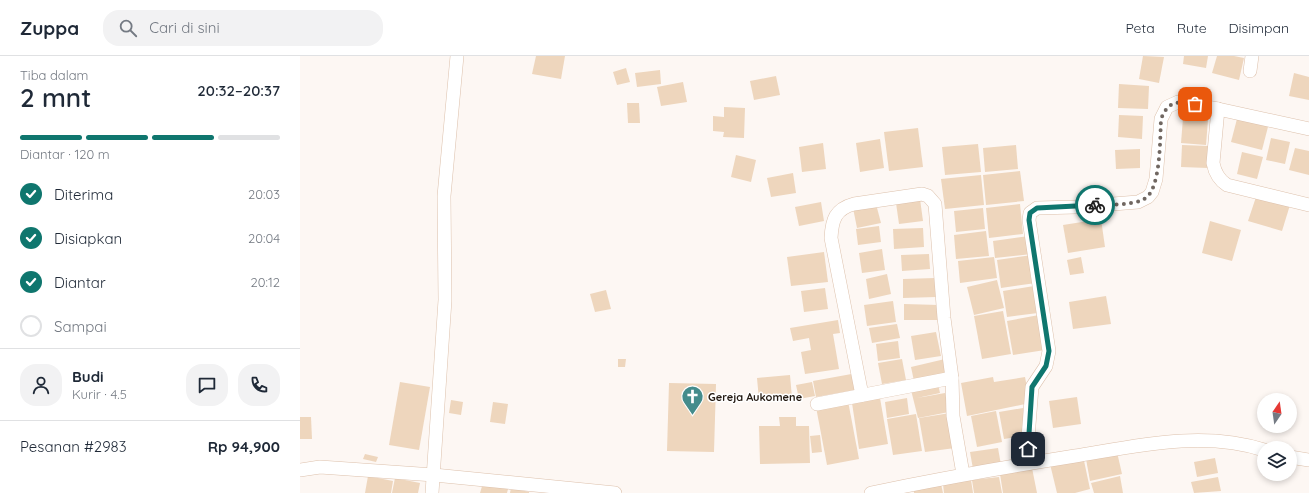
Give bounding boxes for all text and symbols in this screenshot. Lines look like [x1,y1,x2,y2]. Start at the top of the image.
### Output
search box [103,10,383,46]
text: Zuppa [20,16,79,40]
icon: search [117,17,139,39]
text: Cari di sini [149,18,220,37]
text: Peta [1125,19,1155,37]
text: Rute [1177,19,1207,37]
text: Disimpan [1229,19,1289,37]
text: Tiba dalam [20,67,88,83]
text: 2 mnt [20,81,91,114]
text: 20:32–20:37 [197,81,280,100]
pin [1178,87,1212,121]
icon: bag [1184,93,1206,115]
text: Diantar · 120 m [20,146,110,162]
icon: check [20,183,42,205]
text: Diterima [54,185,113,204]
courier [1075,185,1115,225]
text: 20:03 [248,186,280,202]
icon: bike [1084,194,1106,216]
icon: check [20,227,42,249]
text: Disiapkan [54,229,122,248]
text: 20:04 [248,230,280,246]
icon: check [20,271,42,293]
text: Diantar [54,273,106,292]
text: 20:12 [251,274,280,290]
text: Sampai [54,317,107,336]
button: person [20,364,62,406]
button: chat [186,364,228,406]
button: phone [238,364,280,406]
text: Budi [72,367,104,386]
church icon: Gereja Aukomene [679,384,705,417]
text: Kurir · 4.5 [72,386,127,402]
place label: Gereja Aukomene [708,390,803,404]
north arrow [1257,393,1297,433]
map controls [1257,393,1297,481]
pin [1011,432,1045,466]
text: Pesanan #2983 [20,437,127,456]
text: Rp 94,900 [208,437,280,456]
icon: home [1017,438,1039,460]
button: layers [1257,441,1297,481]

